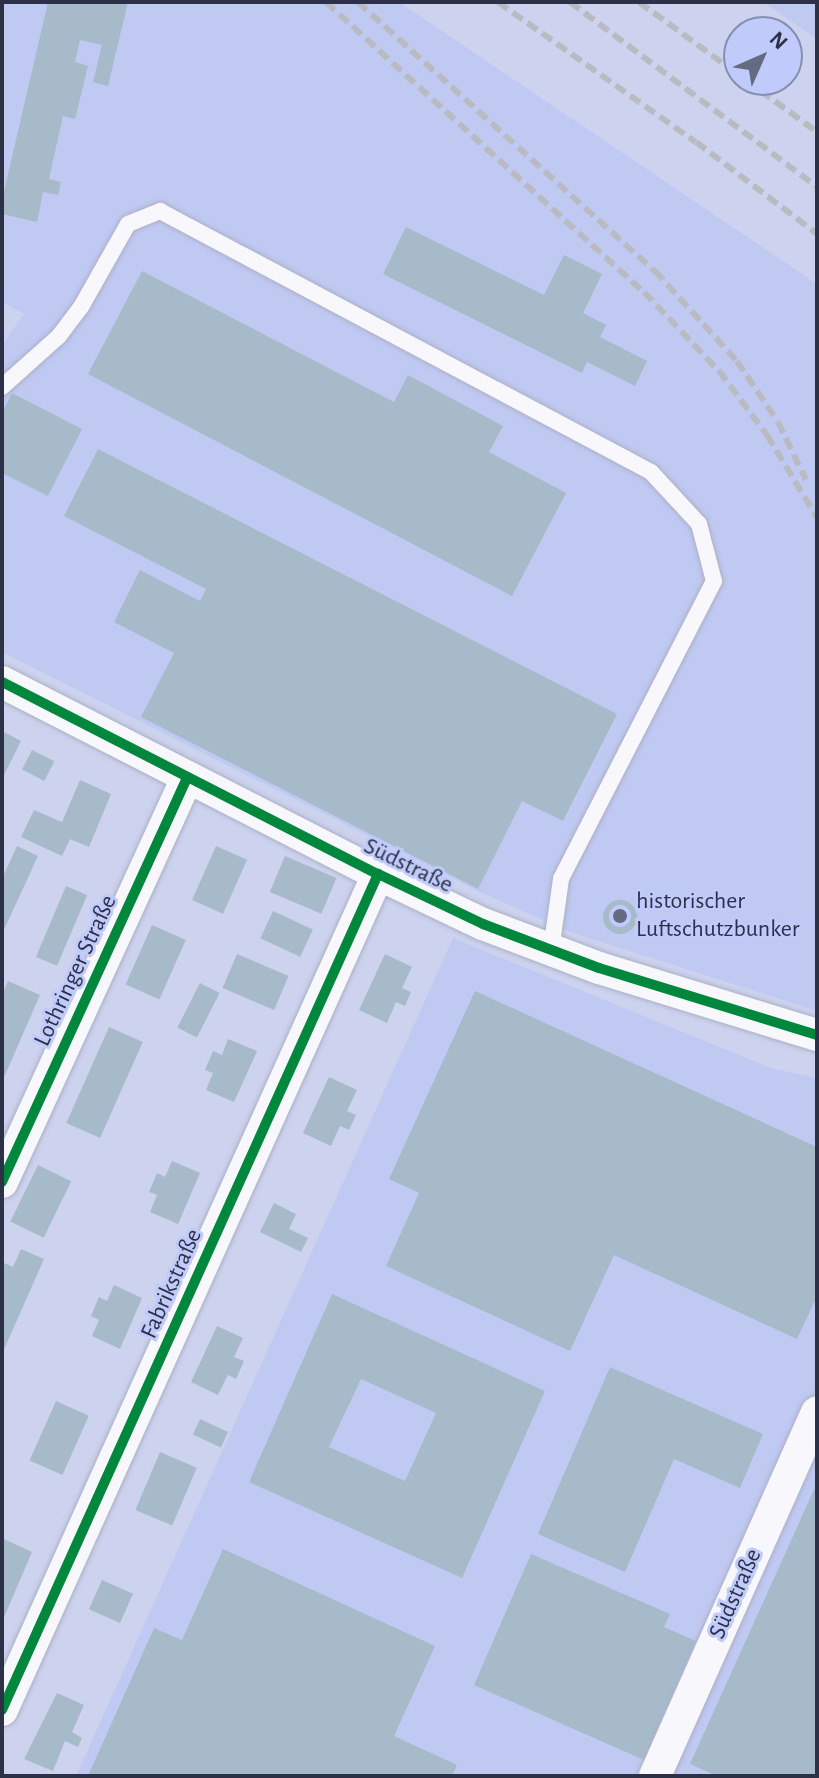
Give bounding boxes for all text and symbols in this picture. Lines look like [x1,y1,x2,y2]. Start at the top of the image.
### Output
north arrow [723,16,803,96]
text: N [765,27,792,54]
street label: Südstraße [359,832,457,900]
place label: historischer Luftschutzbunker [636,888,800,944]
street label: Lothringer Straße [28,891,124,1051]
marker: historischer Luftschutzbunker [611,907,629,925]
street label: Fabrikstraße [135,1225,209,1343]
street label: Südstraße [703,1545,769,1643]

